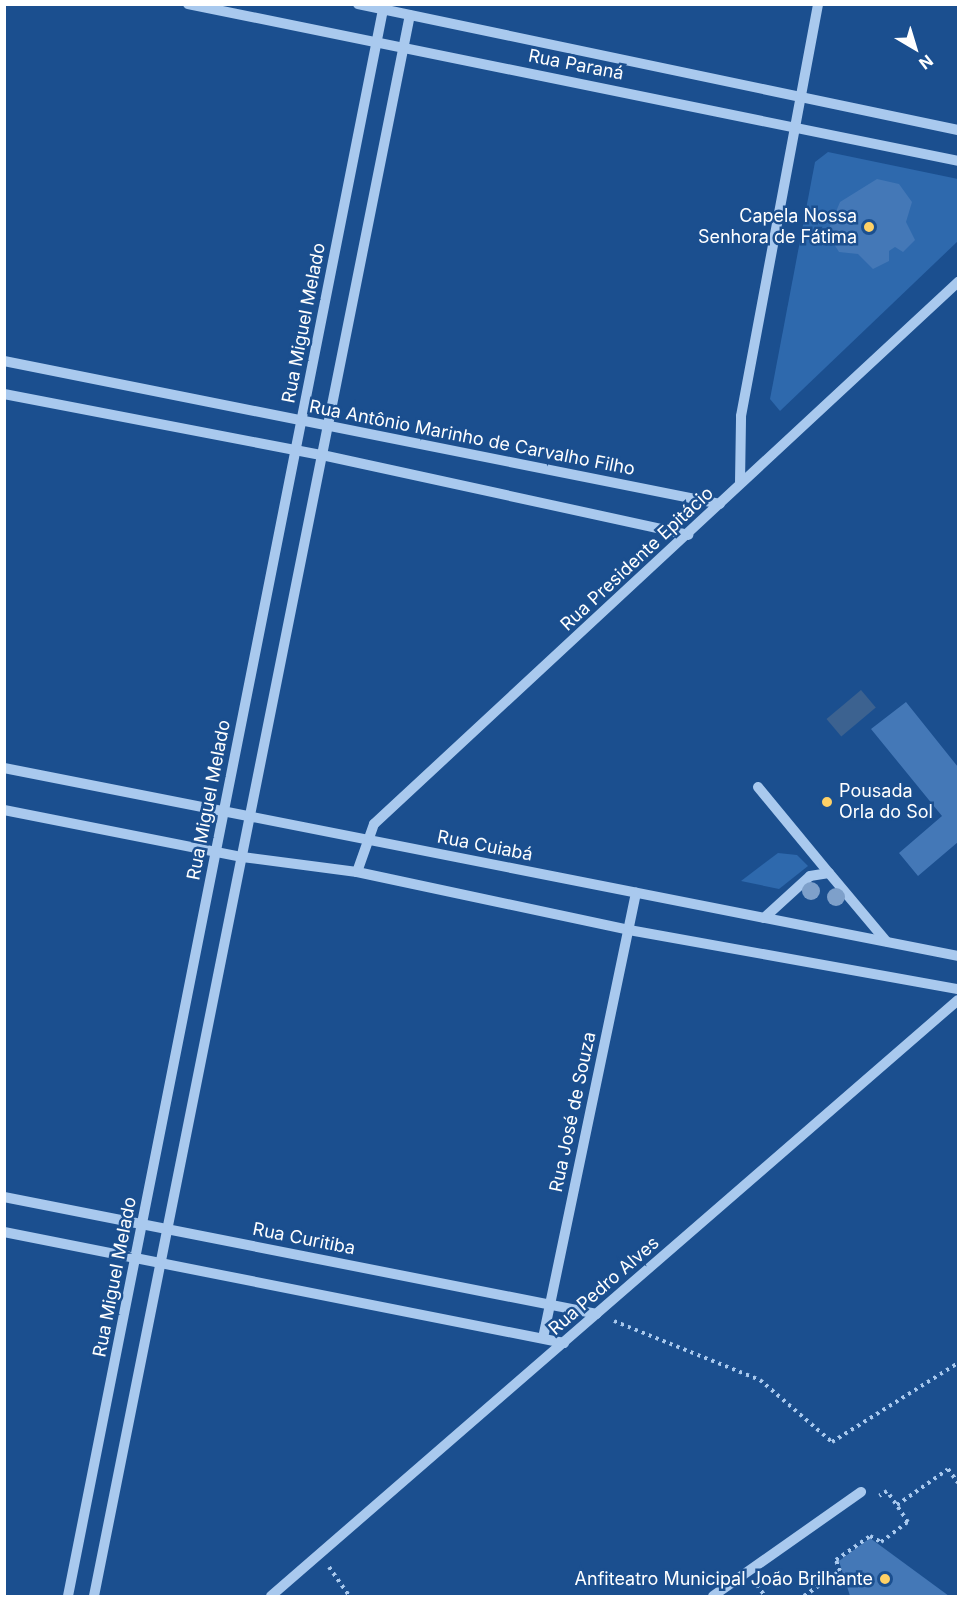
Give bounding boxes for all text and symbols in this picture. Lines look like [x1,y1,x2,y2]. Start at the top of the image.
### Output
north arrow [885,18,945,78]
street label: Rua Paraná [527,45,625,85]
text: N [915,51,937,74]
place label: Capela Nossa Senhora de Fátima [698,206,857,248]
marker: Capela Nossa Senhora de Fátima [862,220,876,234]
street label: Rua Miguel Melado [278,241,330,405]
street label: Rua Antônio Marinho de Carvalho Filho [307,396,637,480]
street label: Rua Presidente Epitácio [556,483,718,635]
street label: Rua Miguel Melado [183,718,235,882]
place label: Pousada Orla do Sol [839,781,933,824]
marker: Pousada Orla do Sol [820,795,834,809]
street label: Rua Cuiabá [435,826,535,866]
street label: Rua José de Souza [545,1030,601,1194]
street label: Rua Miguel Melado [89,1195,141,1359]
street label: Rua Curitiba [251,1218,357,1260]
street label: Rua Pedro Alves [544,1232,664,1340]
place label: Anfiteatro Municipal João Brilhante [575,1568,873,1590]
marker: Anfiteatro Municipal João Brilhante [878,1572,892,1586]

